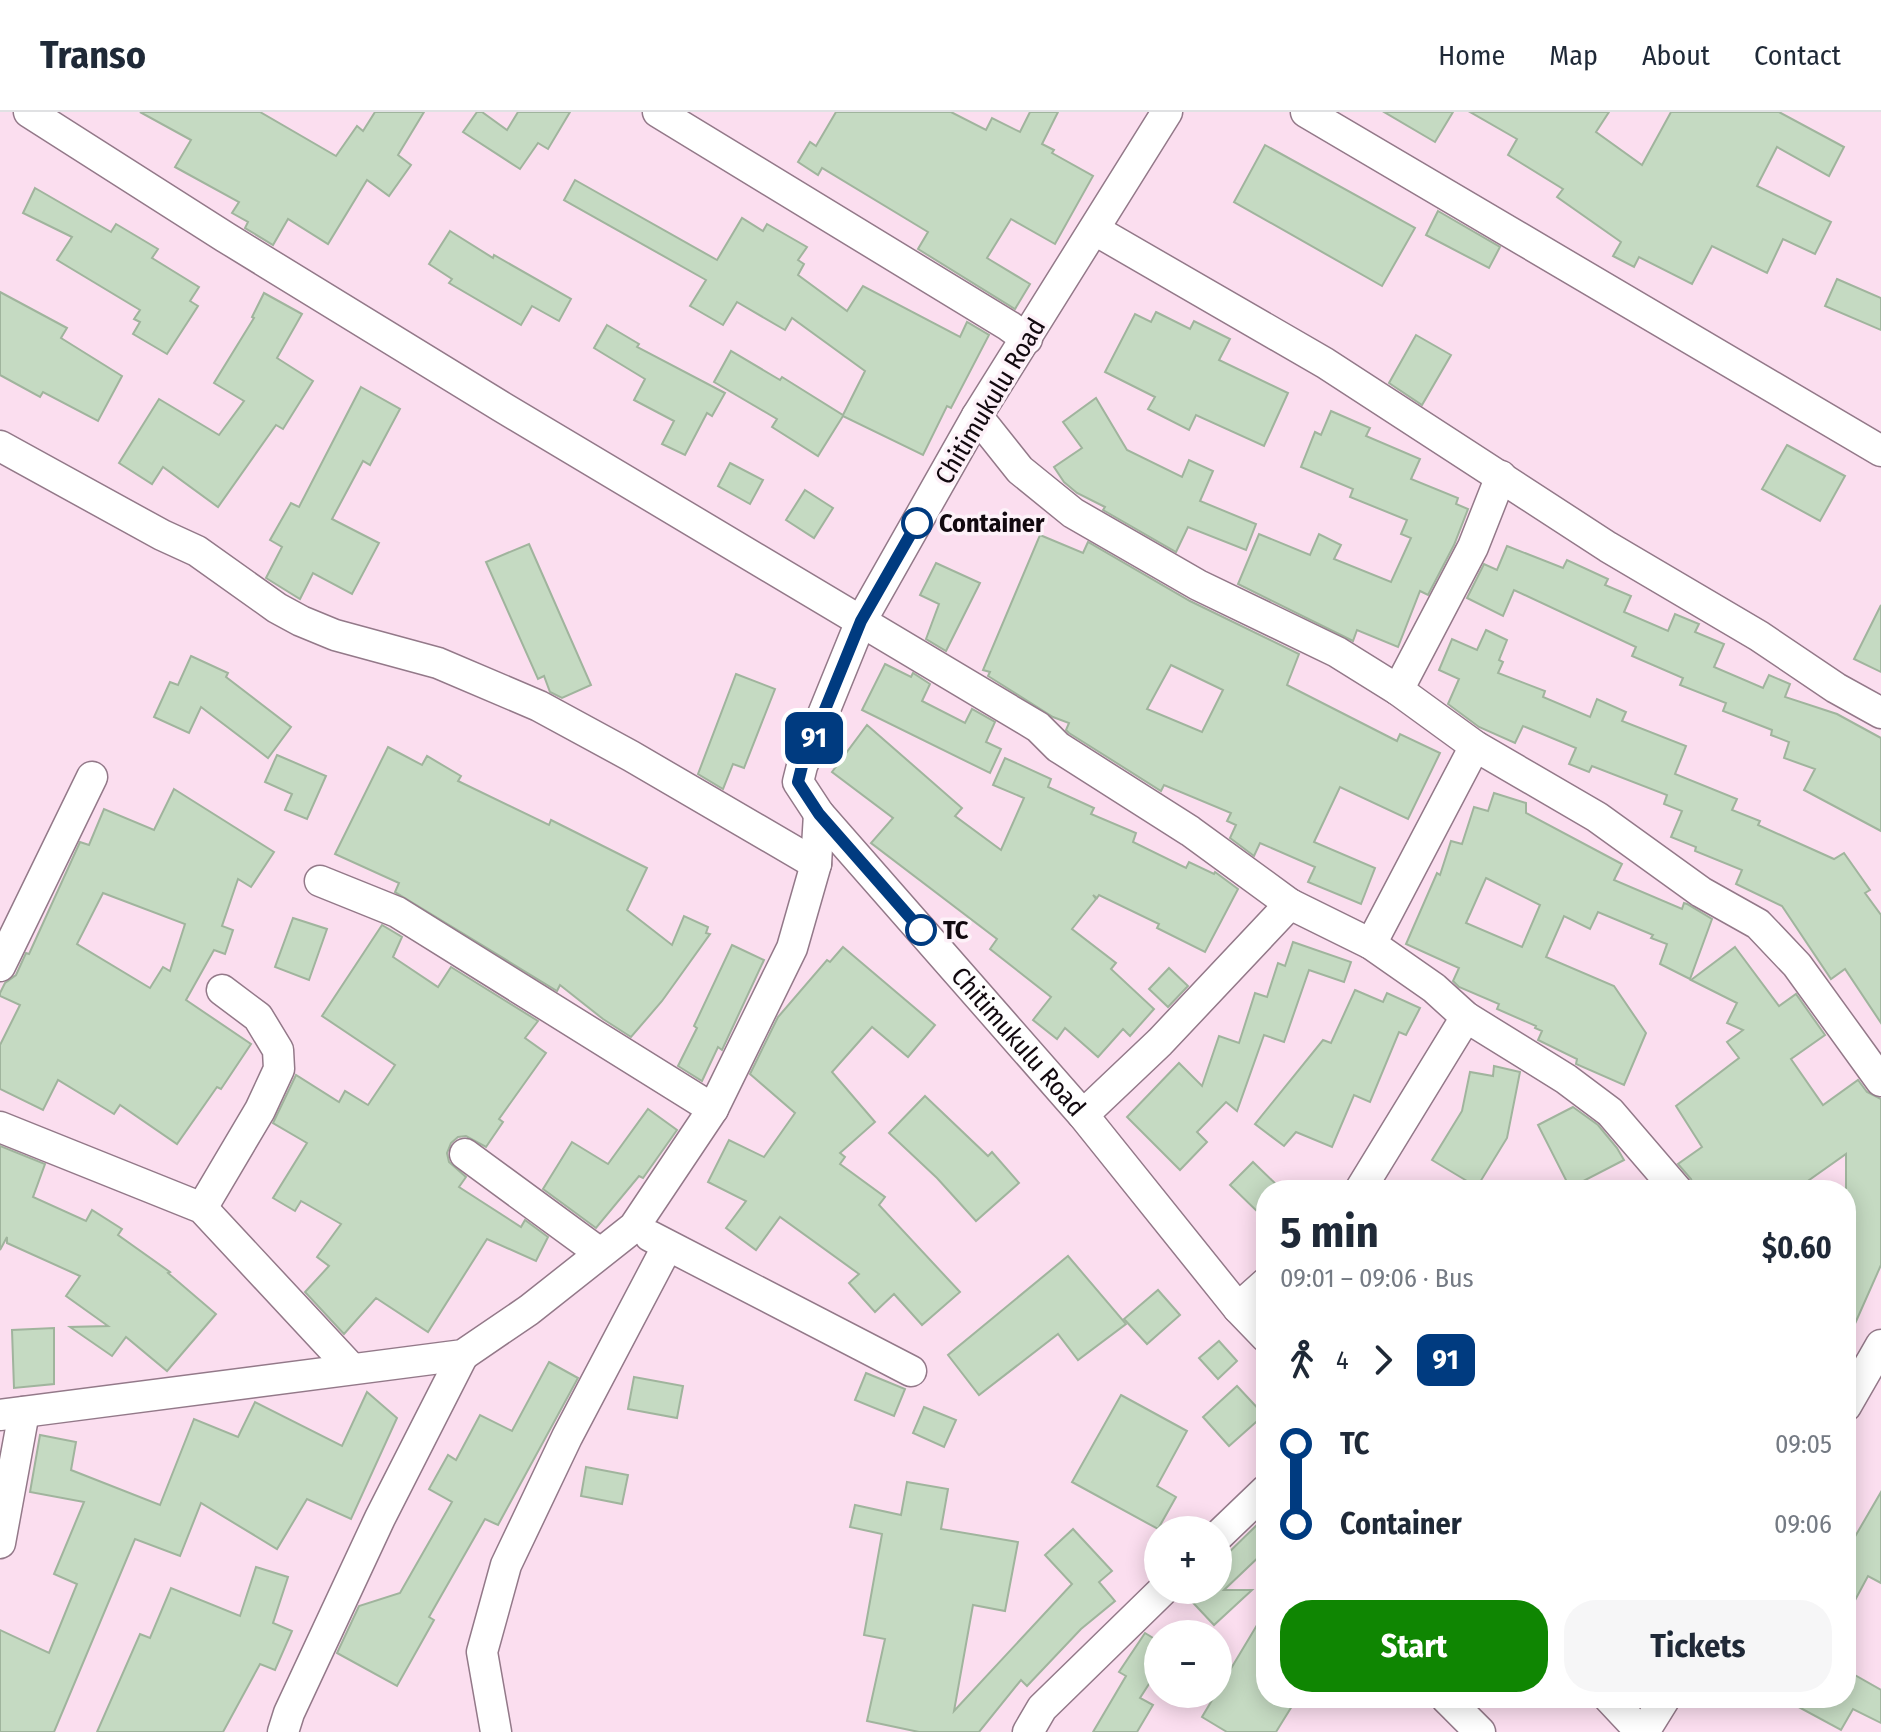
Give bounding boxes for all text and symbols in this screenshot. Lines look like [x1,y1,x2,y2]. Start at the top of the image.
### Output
text: Transo [40,32,146,78]
text: Home [1438,39,1505,72]
text: Map [1549,39,1598,72]
text: About [1642,39,1710,72]
text: Contact [1754,39,1841,72]
street label: Chitimukulu Road [929,313,1052,490]
marker: Container [902,508,932,538]
place label: Container [939,508,1045,539]
line badge: 91 [778,712,850,764]
text: 91 [801,721,827,754]
marker: TC [906,915,936,945]
place label: TC [943,915,969,946]
street label: Chitimukulu Road [945,961,1092,1123]
text: 5 min [1280,1206,1379,1259]
text: $0.60 [1762,1230,1832,1266]
text: 09:01 – 09:06 · Bus [1280,1263,1474,1294]
icon: walk [1280,1338,1324,1382]
icon: forward [1361,1338,1405,1382]
text: 91 [1433,1343,1459,1376]
text: 4 [1336,1345,1349,1376]
text: TC [1340,1426,1369,1462]
text: 09:05 [1775,1429,1832,1460]
text: Container [1340,1506,1462,1542]
text: 09:06 [1774,1509,1832,1540]
map controls [1144,1516,1232,1708]
button: + [1144,1516,1232,1604]
button: Start [1280,1600,1548,1692]
button: Tickets [1564,1600,1832,1692]
button: − [1144,1620,1232,1708]

